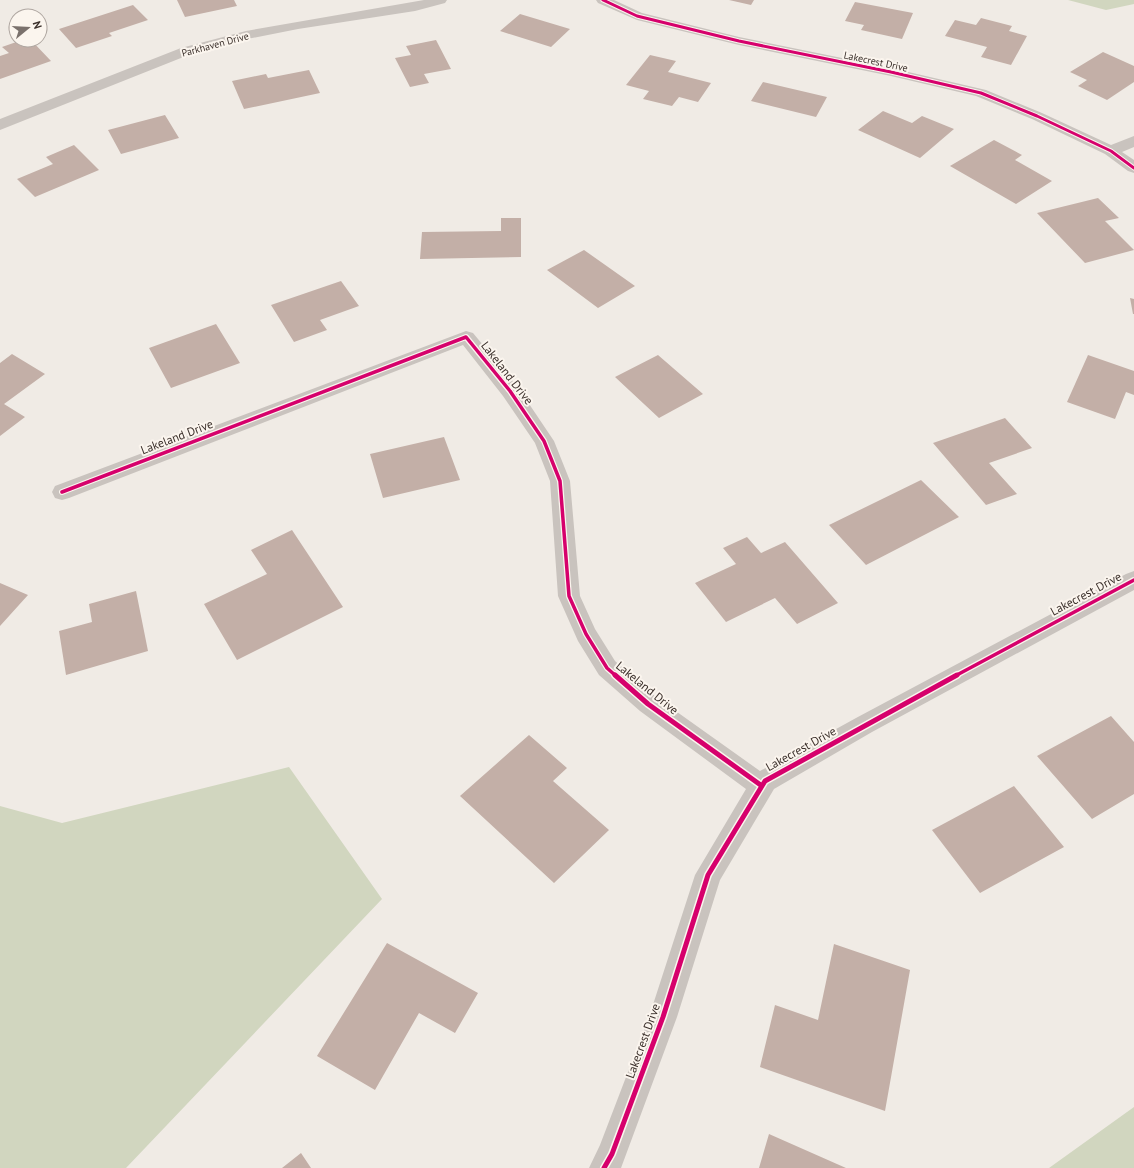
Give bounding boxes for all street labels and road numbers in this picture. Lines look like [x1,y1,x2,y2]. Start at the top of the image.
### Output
street label: Parkhaven Drive [180,29,250,60]
street label: Lakecrest Drive [843,48,909,75]
street label: Lakeland Drive [478,338,537,407]
street label: Lakeland Drive [139,416,215,457]
street label: Lakecrest Drive [1048,569,1124,619]
street label: Lakeland Drive [613,658,682,717]
street label: Lakecrest Drive [763,723,839,774]
street label: Lakecrest Drive [622,1001,663,1080]

